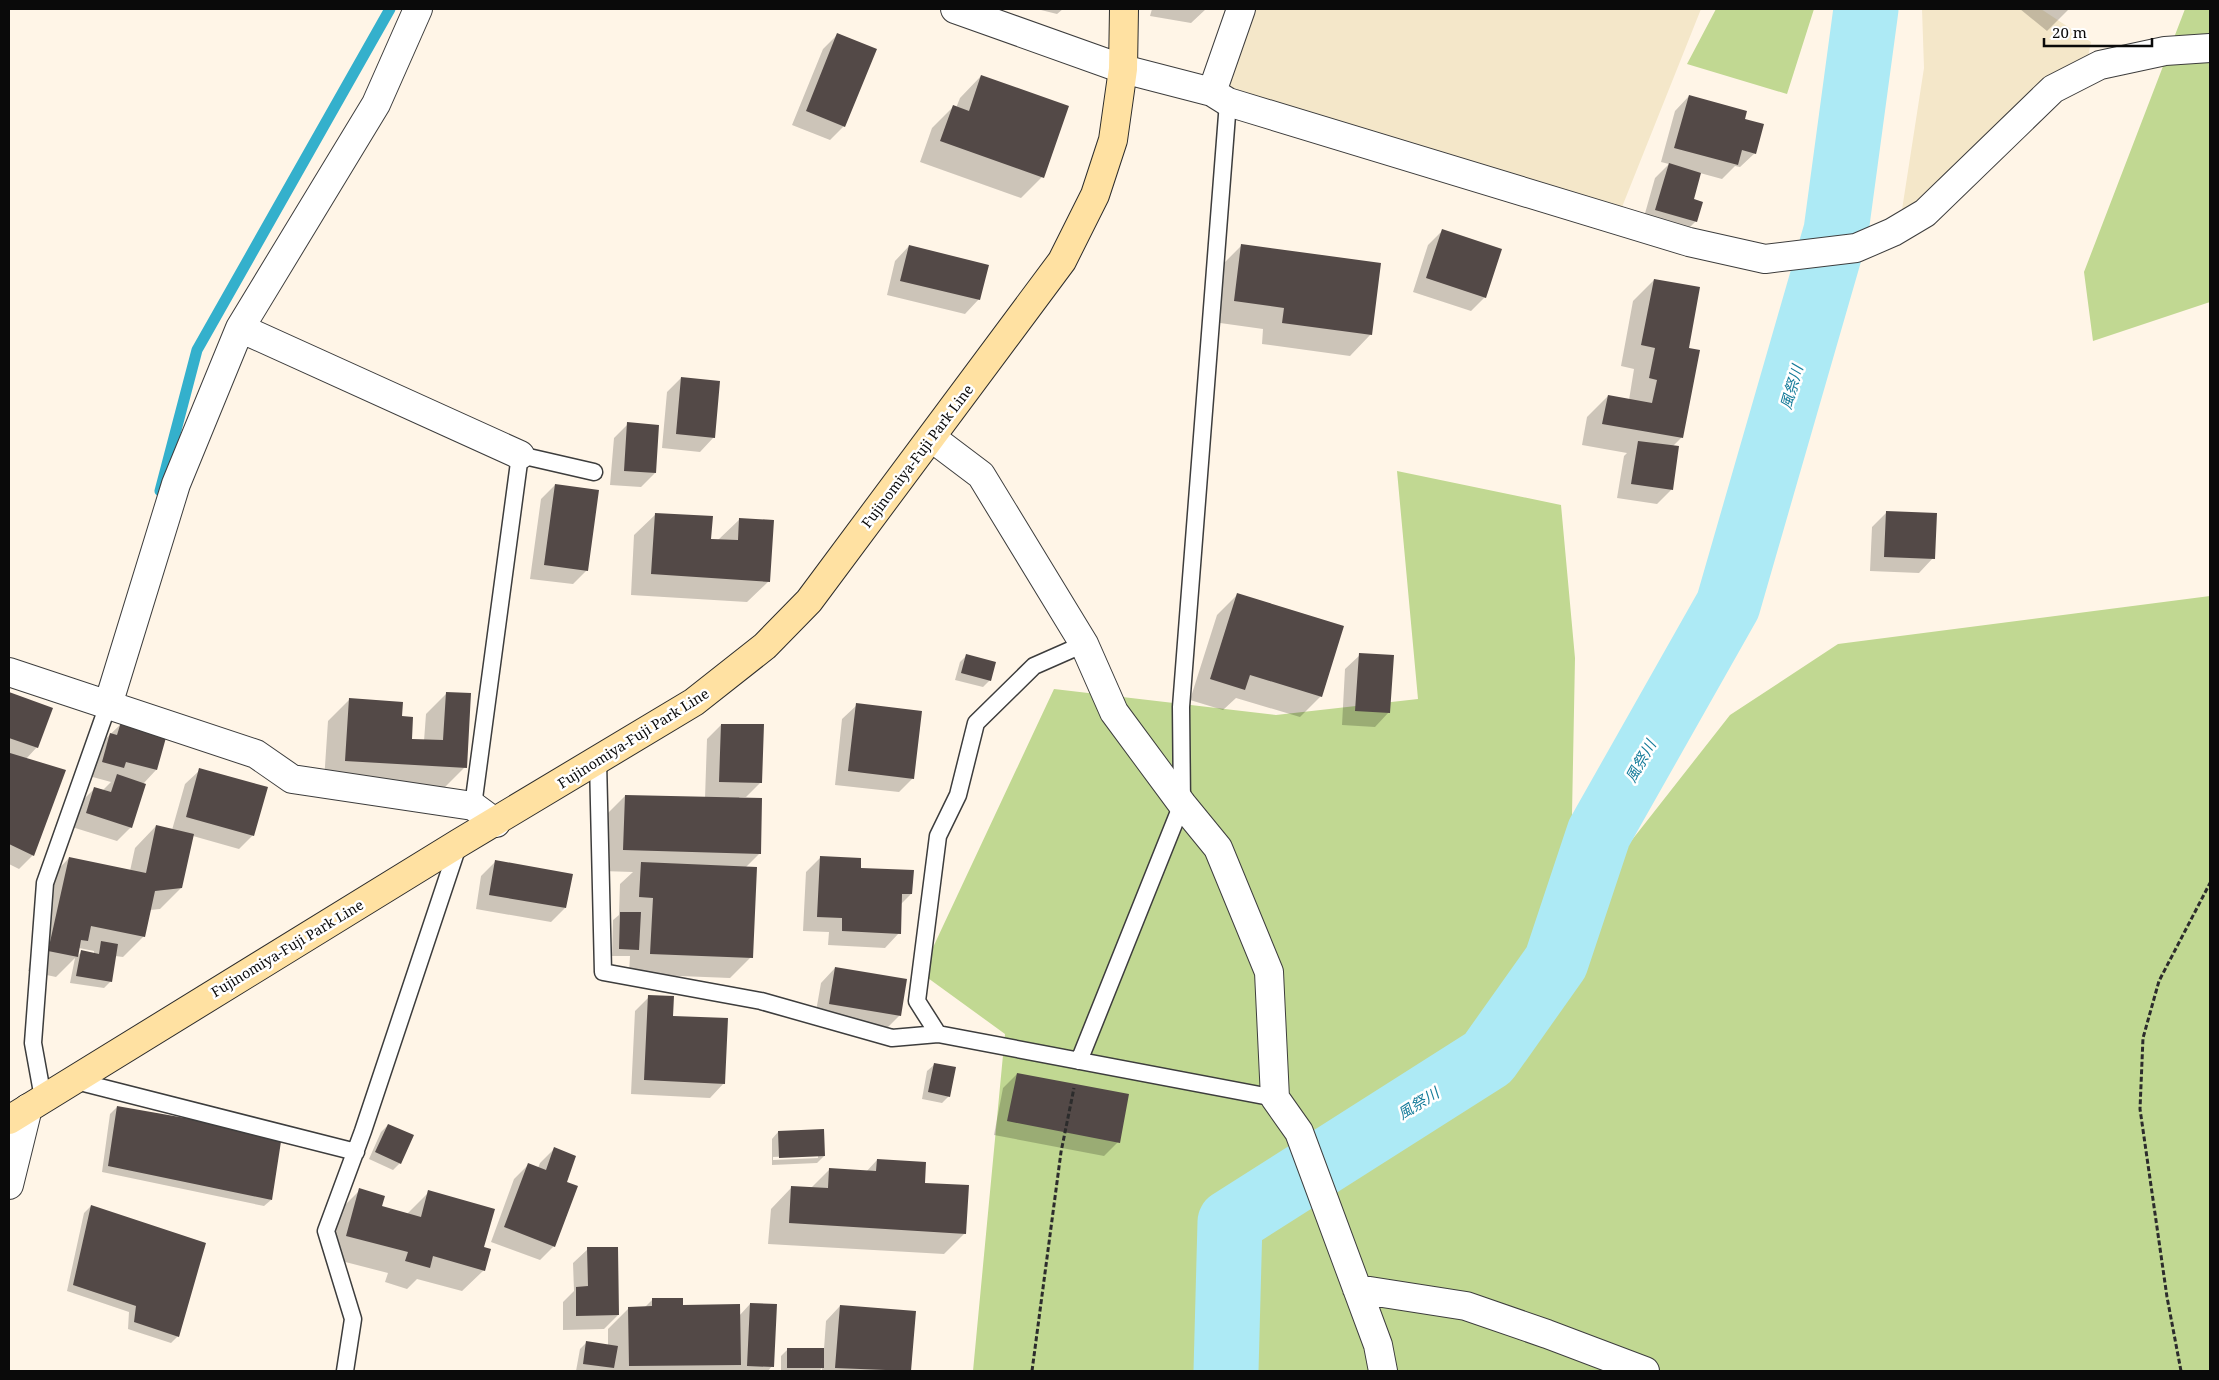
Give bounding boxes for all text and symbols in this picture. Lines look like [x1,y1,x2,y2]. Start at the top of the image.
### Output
scale bar [2044,15,2152,47]
text: 20 m [2052,22,2087,42]
water label: 風祭川 [1775,361,1807,411]
street label: Fujinomiya-Fuji Park Line [857,381,977,531]
street label: Fujinomiya-Fuji Park Line [554,684,712,792]
water label: 風祭川 [1620,735,1661,786]
street label: Fujinomiya-Fuji Park Line [207,895,367,1001]
water label: 風祭川 [1394,1082,1444,1123]

